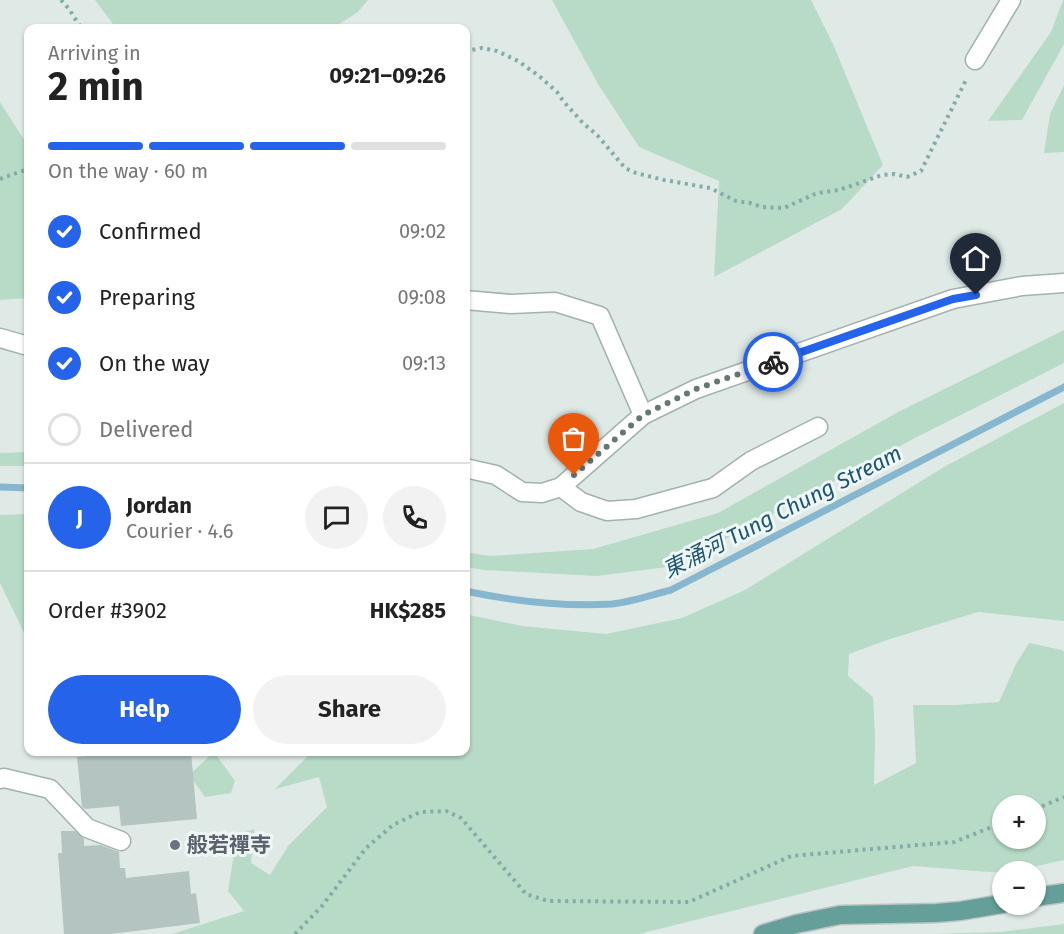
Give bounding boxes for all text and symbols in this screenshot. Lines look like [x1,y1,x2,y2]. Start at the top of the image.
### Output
text: Arriving in [48,41,141,65]
text: 09:21–09:26 [329,62,446,89]
text: 2 min [48,64,144,110]
text: On the way · 60 m [48,159,208,183]
icon: check [48,215,81,248]
text: Confirmed [99,218,202,245]
text: 09:02 [399,219,446,243]
pin [950,233,1001,295]
icon: home [959,242,992,275]
icon: check [48,281,81,314]
text: Preparing [99,284,195,311]
text: 09:08 [398,285,446,309]
courier [743,332,803,392]
icon: bike [757,346,790,379]
icon: check [48,347,81,380]
text: On the way [99,350,210,377]
text: 09:13 [402,351,446,375]
pin [548,413,599,475]
text: Delivered [99,416,194,443]
icon: bag [557,422,590,455]
water label: 東涌河 Tung Chung Stream [658,439,906,584]
button: chat [305,486,368,549]
button: phone [383,486,446,549]
text: Jordan [126,492,192,519]
text: J [76,504,83,531]
text: Courier · 4.6 [126,519,233,543]
text: Order #3902 [48,597,167,624]
text: HK$285 [370,597,446,624]
button: Help [48,675,241,744]
button: Share [253,675,446,744]
map controls [992,795,1046,915]
button: + [992,795,1046,849]
place label: 般若禪寺 [187,832,271,858]
marker: 般若禪寺 [168,838,182,852]
button: − [992,861,1046,915]

